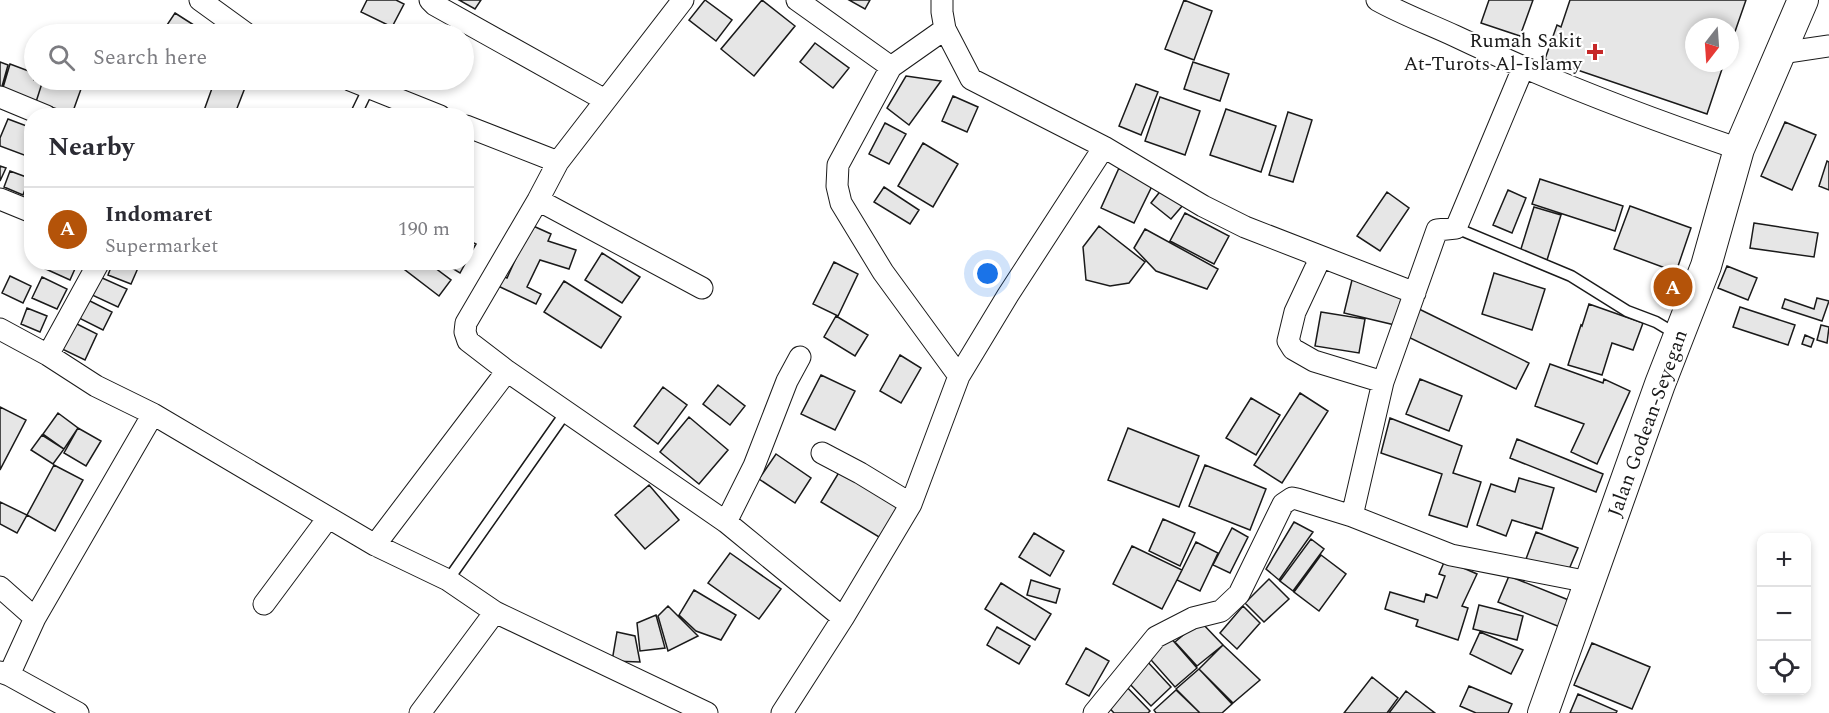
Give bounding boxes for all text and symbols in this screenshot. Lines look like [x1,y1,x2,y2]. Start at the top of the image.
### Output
north arrow [1685,18,1739,72]
search box [24,24,474,90]
place label: Rumah Sakit At-Turots Al-Islamy [1403,26,1583,79]
icon: search [45,41,78,74]
text: Search here [93,41,207,74]
marker: Rumah Sakit At-Turots Al-Islamy [1586,43,1604,61]
text: Nearby [48,127,134,167]
text: Indomaret [105,198,212,231]
text: A [60,214,75,244]
text: 190 m [398,214,450,244]
text: Supermarket [105,231,218,261]
your location [973,259,1002,288]
pin: A [1654,264,1692,310]
street label: Jalan Godean-Seyegan [1600,325,1696,521]
map controls [1757,533,1811,695]
button: + [1757,533,1811,587]
button: − [1757,587,1811,641]
button: locate [1757,641,1811,695]

